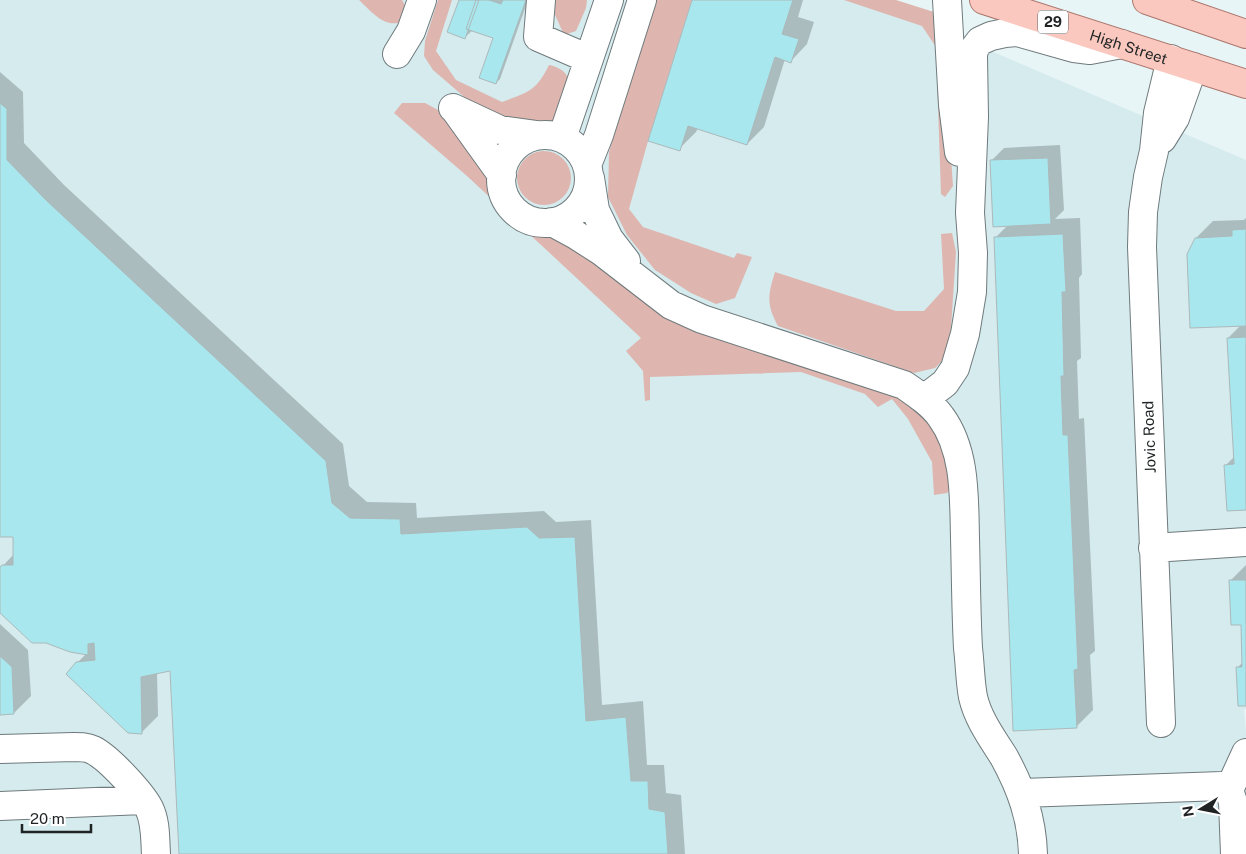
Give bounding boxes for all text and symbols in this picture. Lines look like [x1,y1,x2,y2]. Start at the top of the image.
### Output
road number: 29 [1038,11,1068,34]
street label: High Street [1088,26,1170,67]
street label: Jovic Road [1139,400,1159,474]
north arrow [1176,784,1226,834]
scale bar [22,802,91,834]
text: N [1179,804,1197,818]
text: 20 m [30,810,65,827]

